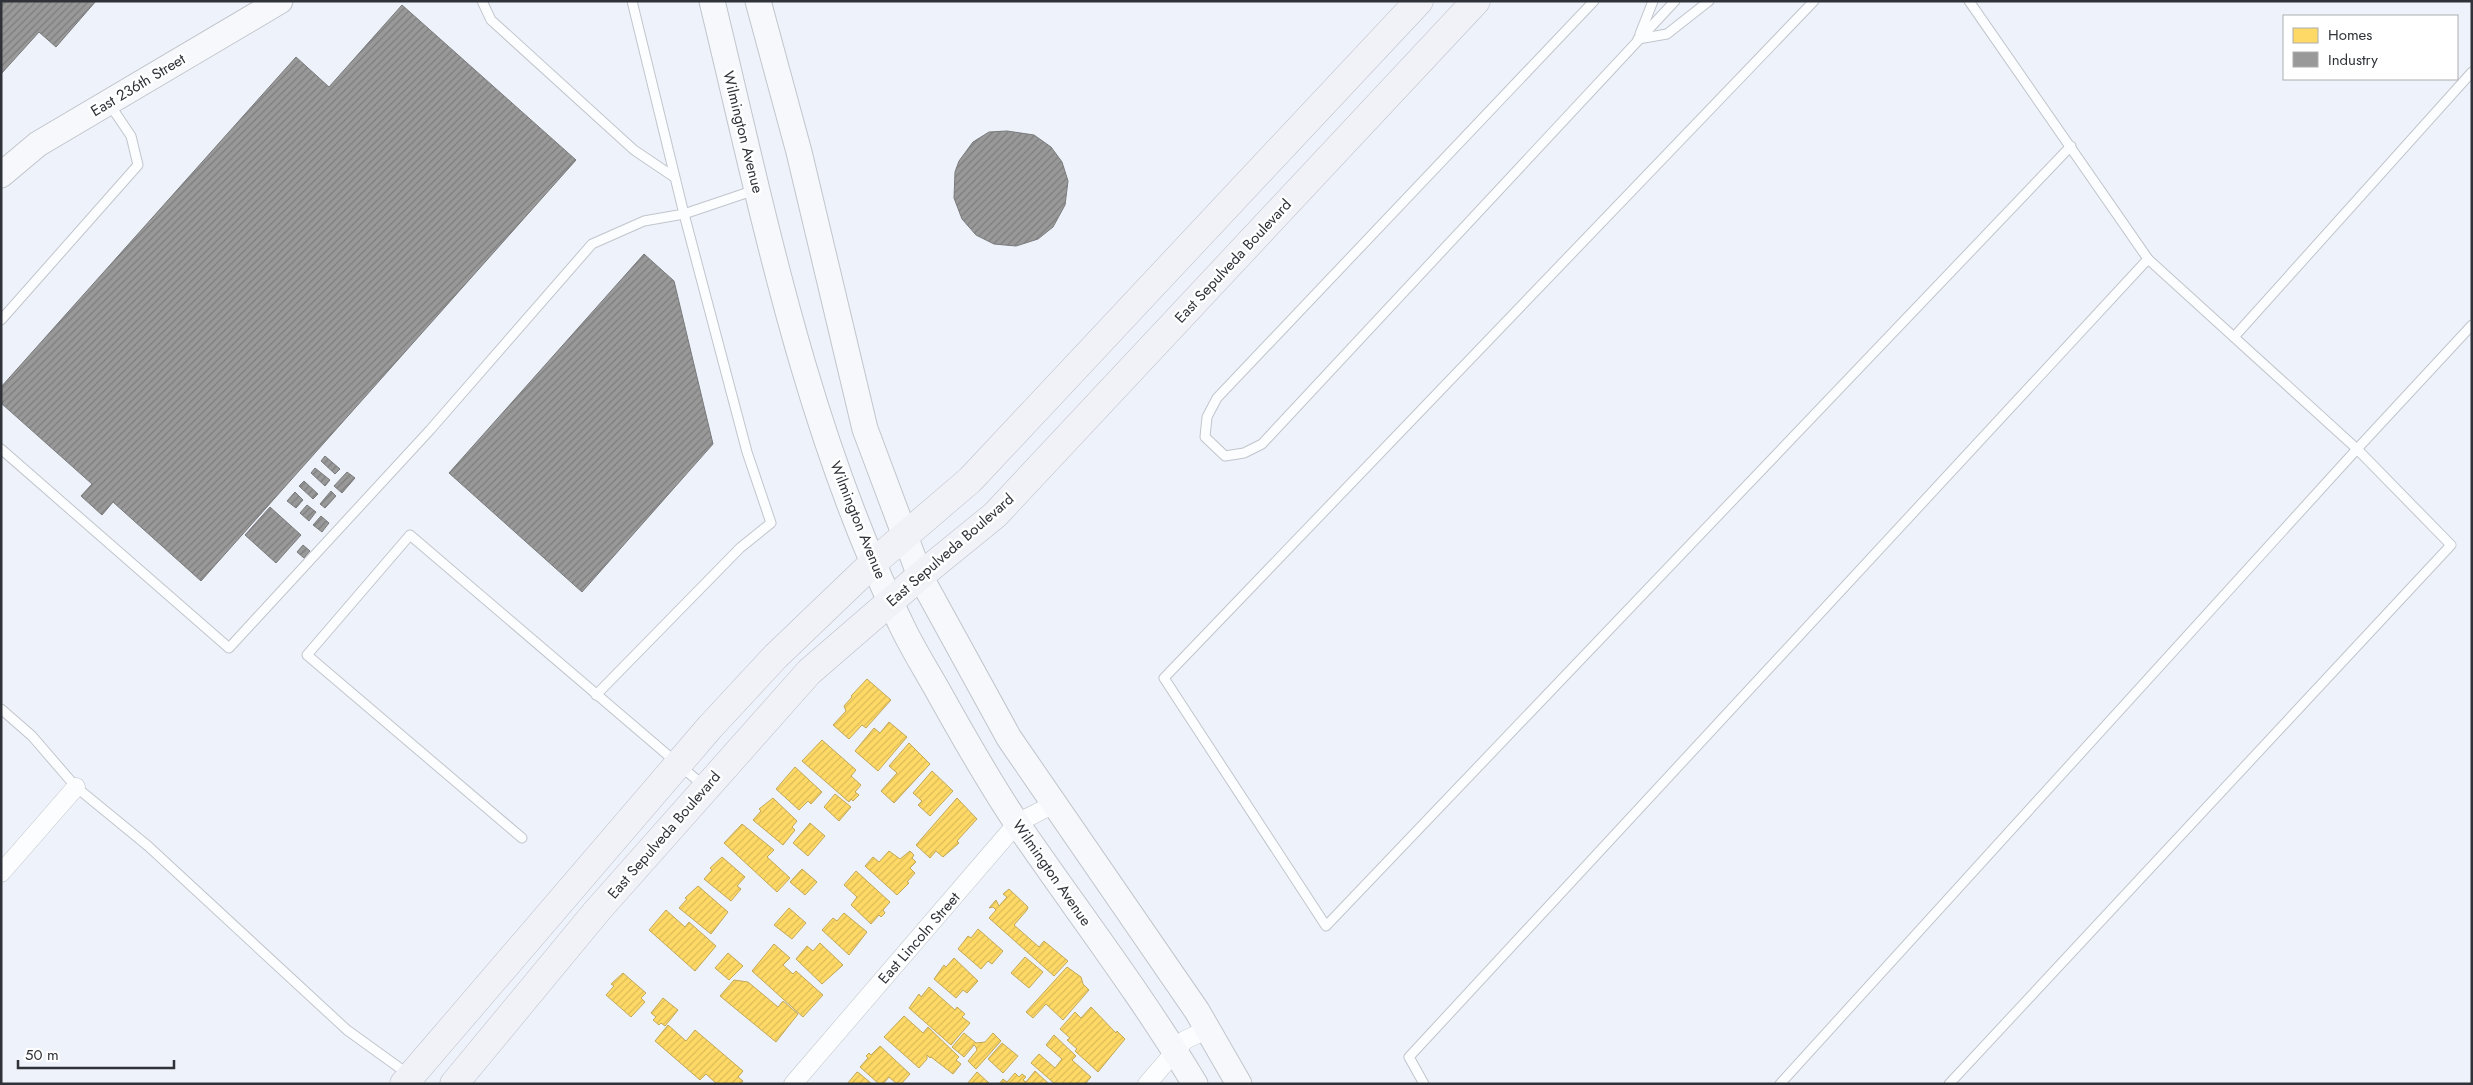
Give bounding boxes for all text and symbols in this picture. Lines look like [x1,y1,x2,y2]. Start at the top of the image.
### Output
legend [2283,15,2458,80]
text: Homes [2328,24,2372,46]
street label: East 236th Street [87,48,190,122]
text: Industry [2328,49,2378,71]
street label: Wilmington Avenue [717,69,769,196]
street label: East Sepulveda Boulevard [1169,194,1297,328]
street label: Wilmington Avenue [824,458,892,582]
street label: East Sepulveda Boulevard [881,488,1019,612]
street label: East Sepulveda Boulevard [602,766,726,904]
street label: Wilmington Avenue [1007,815,1097,931]
street label: East Lincoln Street [873,887,965,989]
scale bar [18,1038,174,1070]
text: 50 m [25,1044,59,1066]

